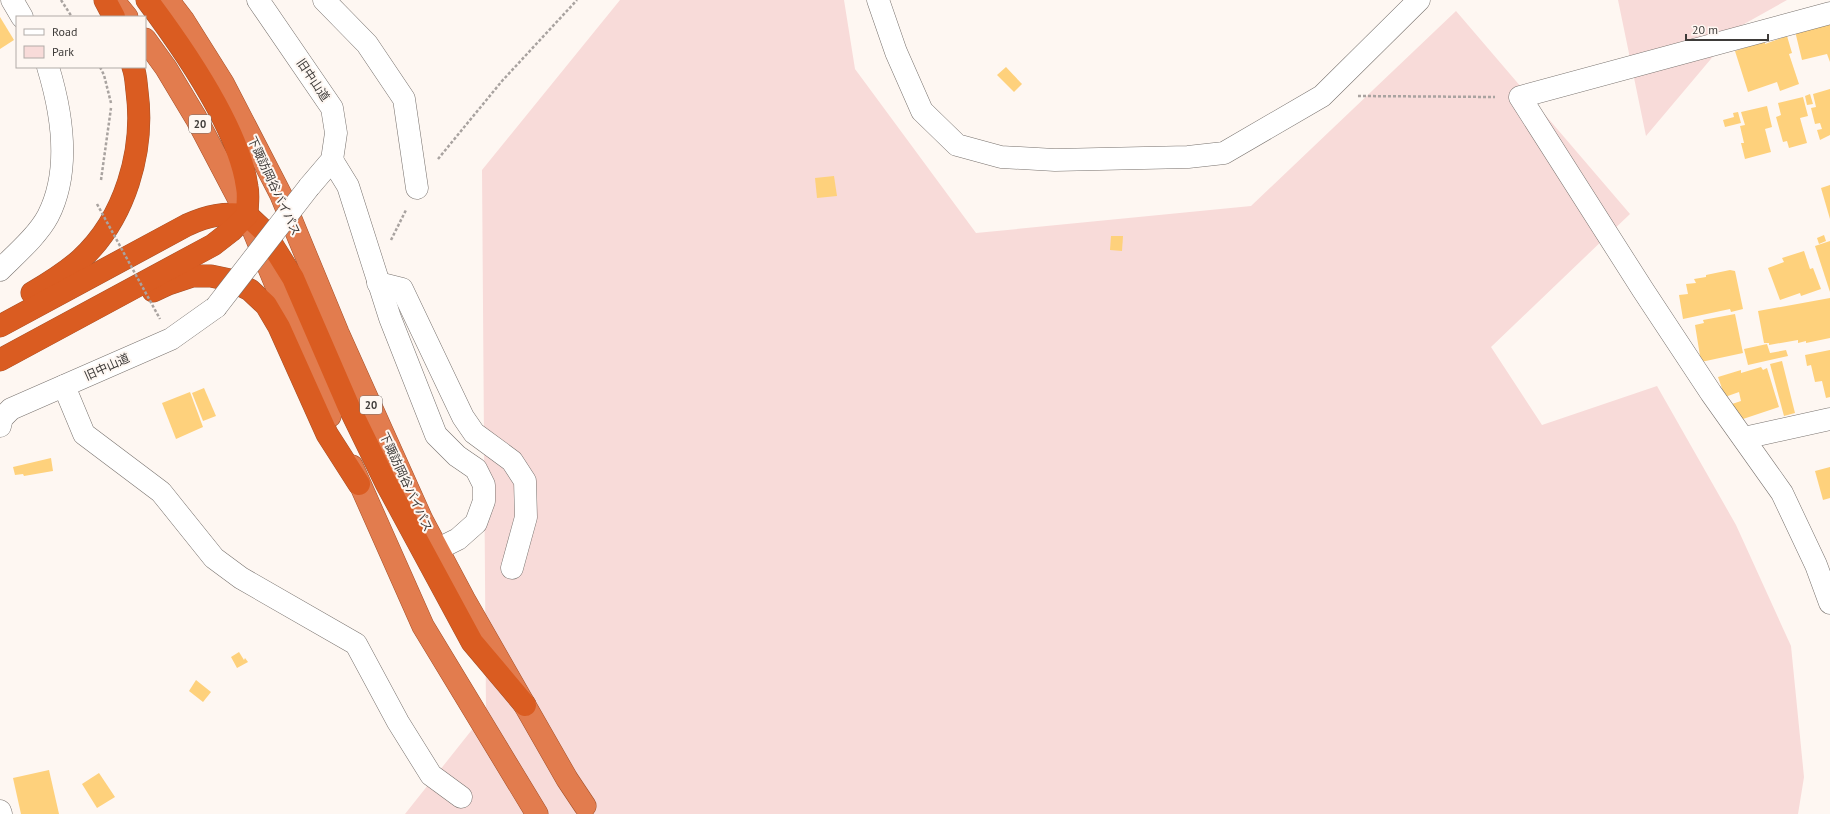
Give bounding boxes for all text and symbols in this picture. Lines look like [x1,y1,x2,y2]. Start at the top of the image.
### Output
legend [16,16,146,68]
scale bar [1686,16,1768,42]
text: 20 m [1692,22,1718,37]
text: Road [52,24,77,39]
text: Park [52,44,74,59]
street label: 旧中山道 [294,56,333,104]
road number: 20 [189,115,211,133]
street label: 下諏訪岡谷バイパス [245,134,304,238]
street label: 旧中山道 [82,350,132,383]
road number: 20 [360,396,382,414]
street label: 下諏訪岡谷バイパス [377,430,436,534]

